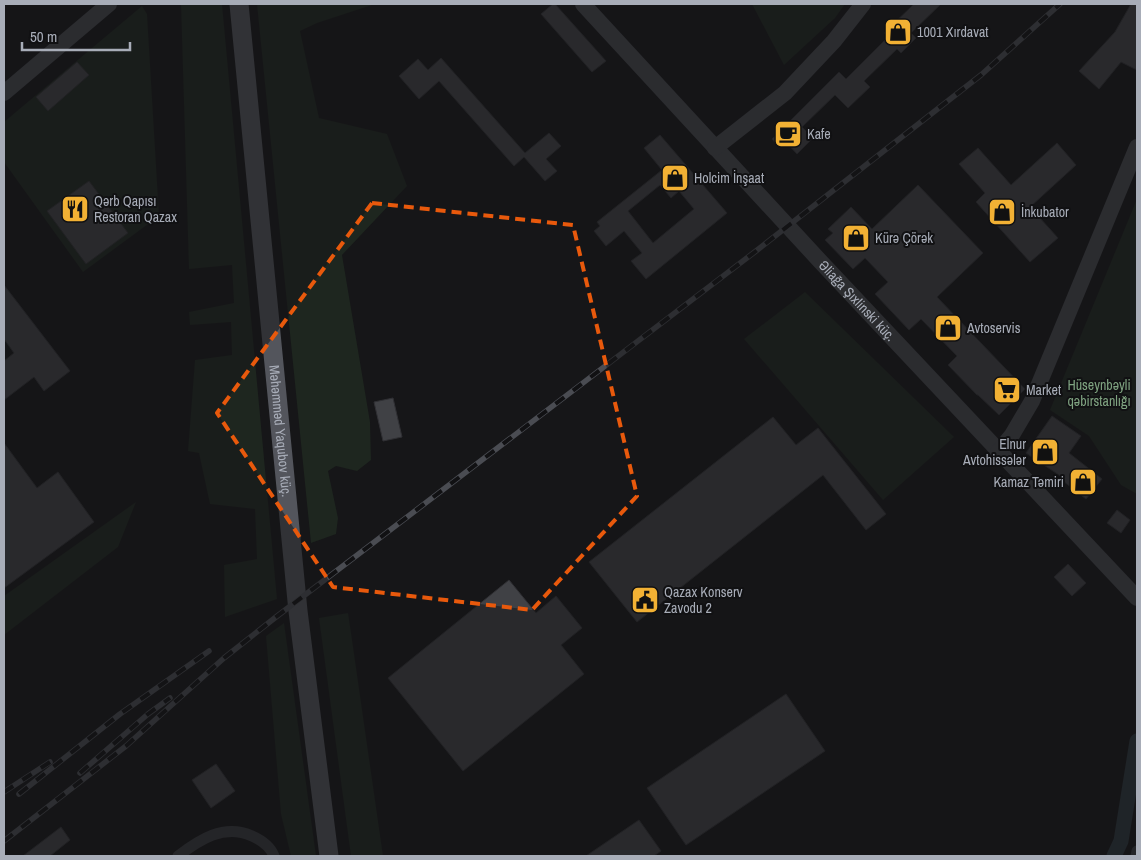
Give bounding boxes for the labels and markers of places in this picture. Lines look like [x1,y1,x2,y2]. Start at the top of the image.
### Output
shop icon: 1001 Xırdavat [883,17,913,47]
place label: 1001 Xırdavat [917,23,988,41]
cafe icon: Kafe [773,119,803,149]
place label: Kafe [807,125,831,143]
shop icon: Holcim İnşaat [660,163,690,193]
place label: Holcim İnşaat [694,169,764,187]
place label: Qərb Qapısı Restoran Qazax [94,192,177,226]
restaurant icon: Qərb Qapısı Restoran Qazax [60,194,90,224]
shop icon: İnkubator [987,197,1017,227]
place label: İnkubator [1021,203,1069,221]
shop icon: Kürə Çörək [841,223,871,253]
place label: Kürə Çörək [875,229,933,247]
shop icon: Avtoservis [933,313,963,343]
place label: Avtoservis [966,319,1021,337]
supermarket icon: Market [992,375,1022,405]
place label: Market [1026,381,1061,399]
place label: Elnur Avtohissələr [962,435,1026,469]
shop icon: Elnur Avtohissələr [1030,437,1060,467]
shop icon: Kamaz Təmiri [1068,467,1098,497]
place label: Kamaz Təmiri [993,473,1064,491]
place label: Qazax Konserv Zavodu 2 [664,583,743,617]
public building icon: Qazax Konserv Zavodu 2 [630,585,660,615]

